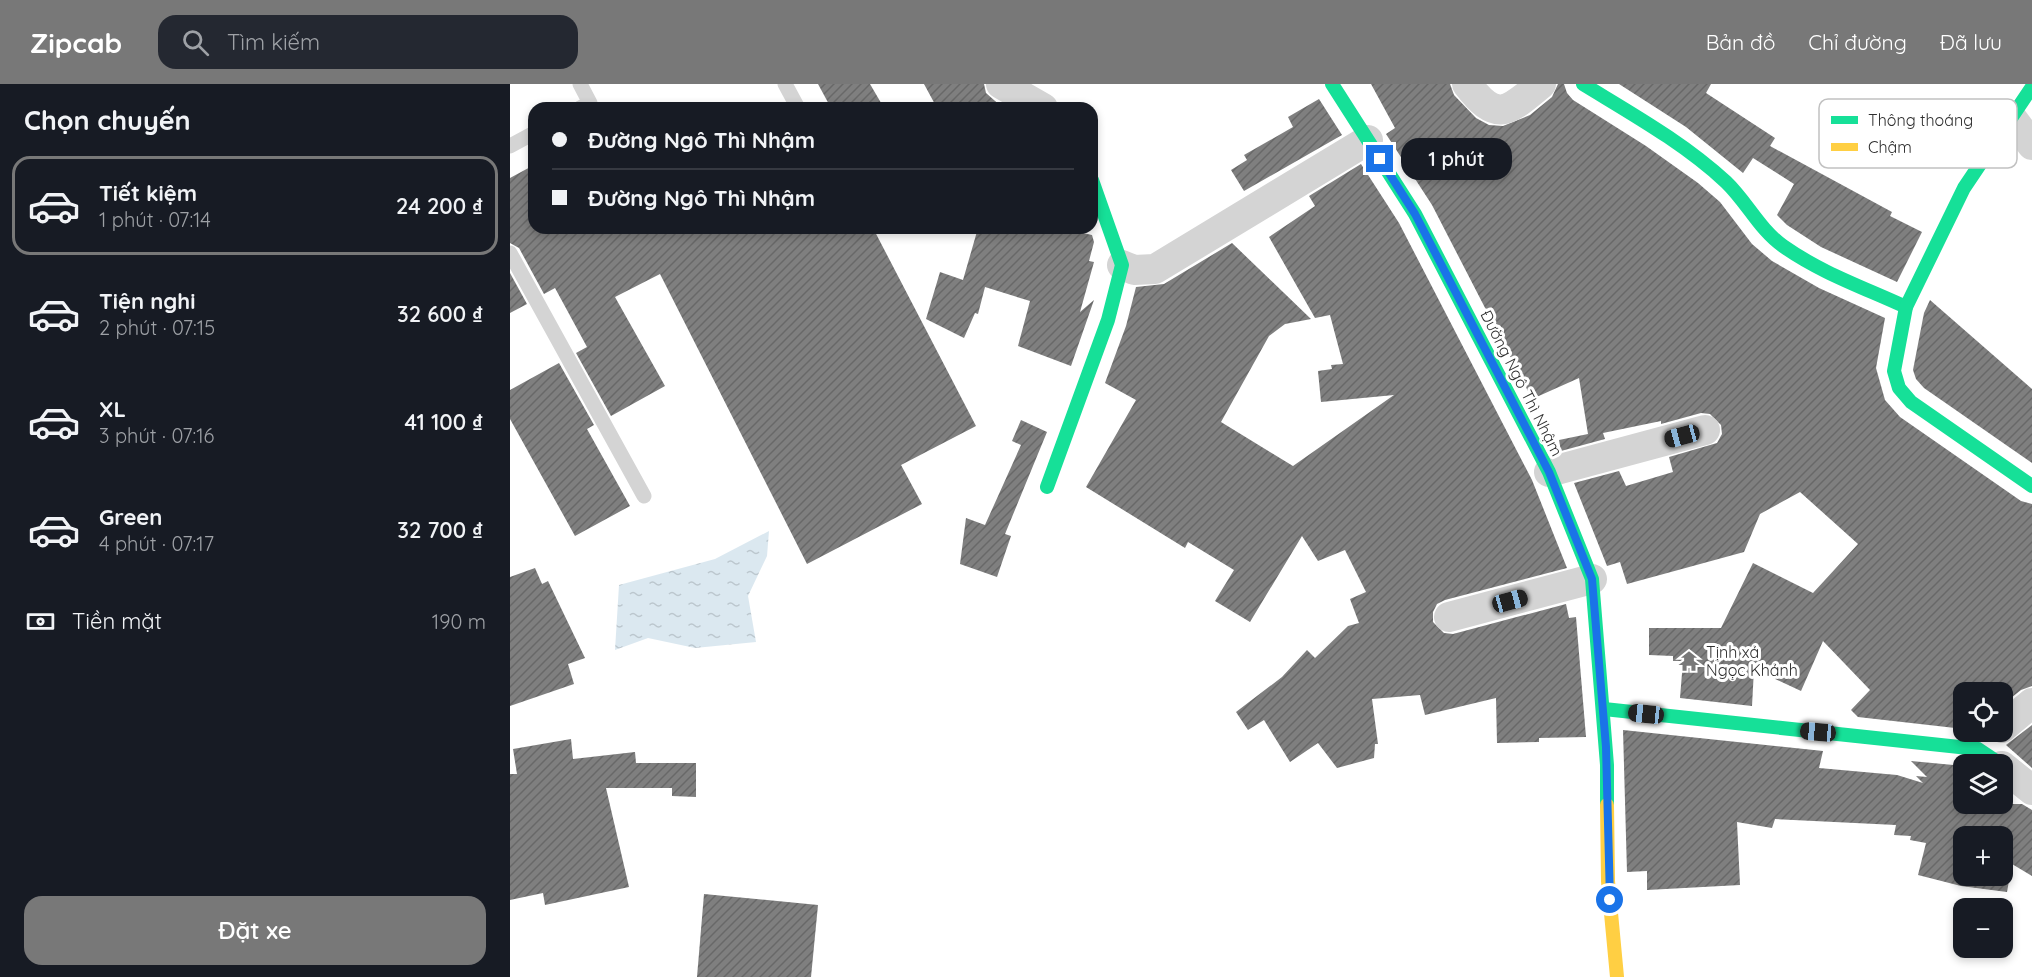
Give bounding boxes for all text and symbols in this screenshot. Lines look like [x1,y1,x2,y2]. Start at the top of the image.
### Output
search box [158,15,578,69]
text: Zipcab [30,25,122,60]
icon: search [179,26,212,59]
text: Tìm kiếm [227,28,320,56]
text: Bản đồ [1706,29,1775,55]
text: Chỉ đường [1808,29,1907,55]
text: Đã lưu [1940,29,2002,55]
legend [1819,99,2017,168]
text: Chọn chuyến [24,103,191,137]
text: Thông thoáng [1868,110,1973,130]
text: Đường Ngô Thì Nhậm [588,126,815,154]
text: Chậm [1868,137,1912,157]
callout: 1 phút [1401,138,1512,180]
route end [1366,145,1393,172]
text: 1 phút [1428,146,1485,171]
icon: car [27,179,81,233]
text: Tiết kiệm [99,179,197,207]
text: Đường Ngô Thì Nhậm [588,184,815,212]
text: 24 200 ₫ [396,192,483,220]
text: 1 phút · 07:14 [99,207,211,232]
icon: car [27,287,81,341]
text: Tiện nghi [99,287,195,315]
text: 32 600 ₫ [397,300,483,328]
street label: Đường Ngô Thì Nhậm [1477,307,1567,459]
text: 2 phút · 07:15 [99,315,215,340]
icon: car [27,395,81,449]
text: XL [99,395,126,423]
text: 41 100 ₫ [404,408,483,436]
text: 3 phút · 07:16 [99,423,214,448]
car [1662,423,1702,449]
icon: car [27,503,81,557]
text: Green [99,503,162,531]
text: 32 700 ₫ [397,516,483,544]
text: 4 phút · 07:17 [99,531,214,556]
car [1490,588,1530,614]
icon: cash [24,605,57,638]
text: Tiền mặt [72,607,162,635]
text: 190 m [432,609,486,634]
place label: Tịnh xá Ngọc Khánh [1706,642,1798,680]
temple icon: Tịnh xá Ngọc Khánh [1677,649,1701,673]
map controls [1953,682,2013,958]
button: locate [1953,682,2013,742]
car [1627,703,1665,725]
car [1799,721,1837,743]
button: layers [1953,754,2013,814]
button: + [1953,826,2013,886]
route start [1596,886,1623,913]
button: Đặt xe [24,896,486,965]
button: − [1953,898,2013,958]

